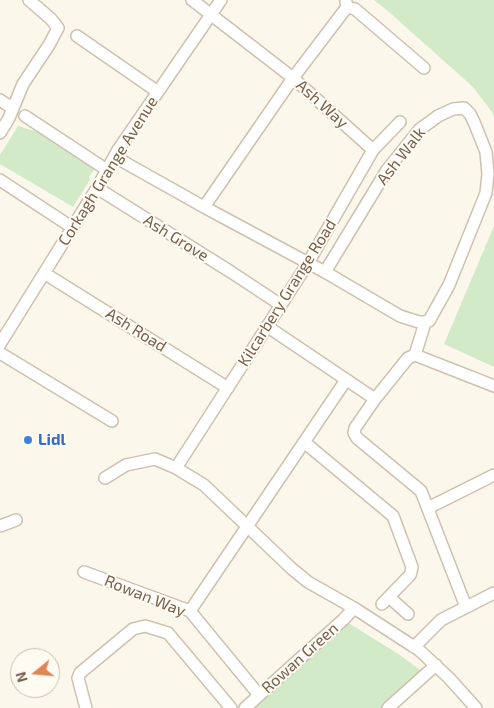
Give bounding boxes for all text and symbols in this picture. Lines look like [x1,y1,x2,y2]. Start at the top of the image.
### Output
street label: Ash Way [292,76,352,132]
street label: Corkagh Grange Avenue [54,93,162,249]
street label: Ash Walk [373,123,429,189]
street label: Ash Grove [140,210,212,266]
street label: Kilcarbery Grange Road [234,216,340,370]
street label: Ash Road [102,304,170,356]
place label: Lidl [38,430,66,450]
marker: Lidl [22,434,34,446]
street label: Rowan Way [102,571,188,621]
street label: Rowan Green [258,619,342,697]
north arrow [10,648,60,698]
text: N [12,670,31,685]

